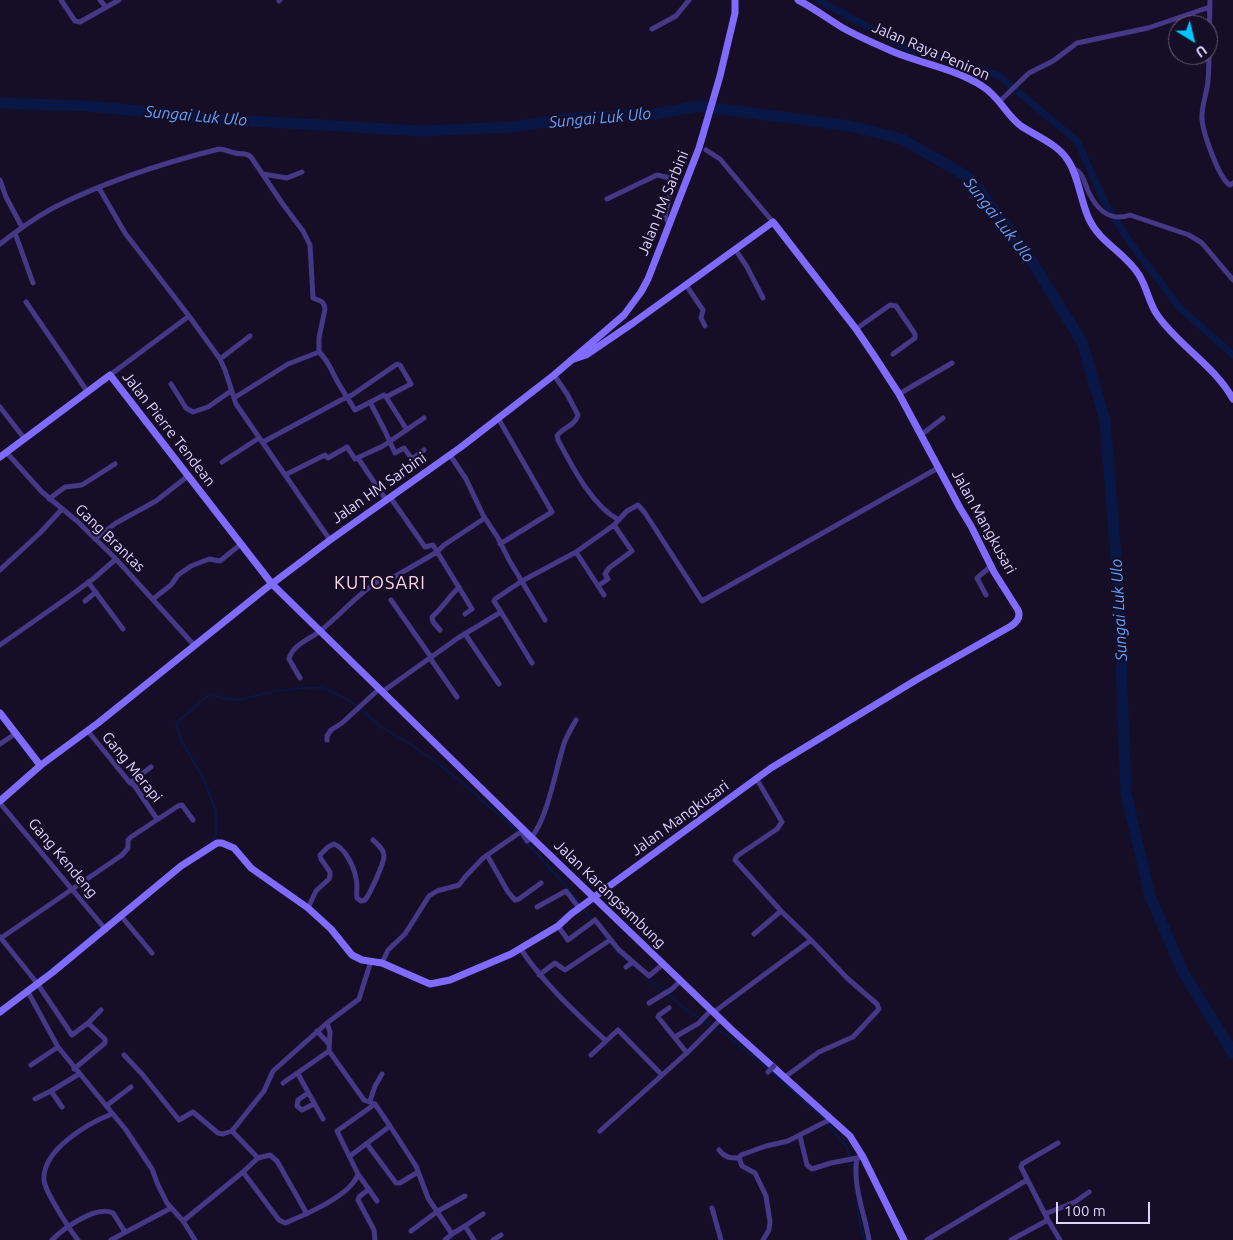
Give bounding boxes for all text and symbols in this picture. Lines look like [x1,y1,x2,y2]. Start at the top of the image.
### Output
north arrow [1168,15,1218,65]
street label: Jalan Raya Peniron [869,18,993,84]
text: U [1193,42,1210,61]
water label: Sungai Luk Ulo [144,102,248,130]
water label: Sungai Luk Ulo [548,104,652,132]
street label: Jalan HM Sarbini [634,148,692,258]
water label: Sungai Luk Ulo [960,174,1038,266]
street label: Jalan Pierre Tendean [119,368,219,490]
street label: Jalan HM Sarbini [328,449,430,527]
street label: Jalan Mangkusari [948,467,1020,577]
street label: Gang Brantas [71,500,149,576]
water label: Sungai Luk Ulo [1107,558,1131,662]
district label: KUTOSARI [333,572,427,594]
street label: Gang Merapi [98,728,166,806]
street label: Jalan Mangkusari [628,777,732,859]
street label: Gang Kendeng [25,815,101,901]
street label: Jalan Karangsambung [551,836,669,952]
scale bar [1058,1192,1152,1224]
text: 100 m [1064,1202,1106,1219]

